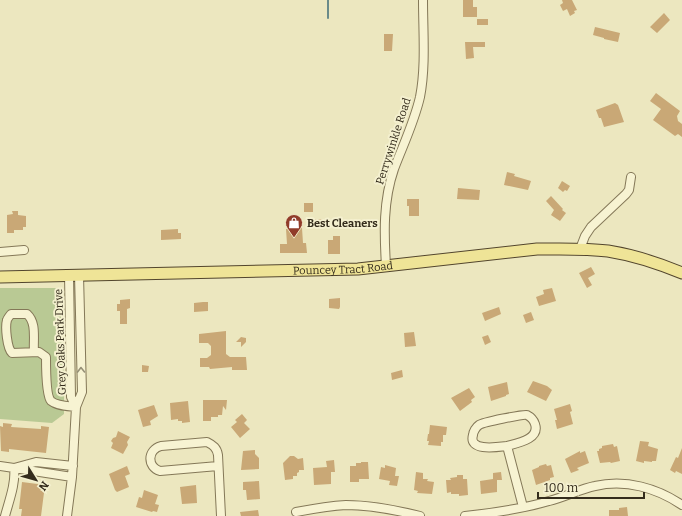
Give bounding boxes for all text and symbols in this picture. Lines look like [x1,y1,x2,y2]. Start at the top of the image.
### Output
street label: Perrywinkle Road [373,96,414,186]
shop icon: Best Cleaners [284,213,304,238]
place label: Best Cleaners [307,217,378,230]
street label: Pouncey Tract Road [293,259,394,277]
street label: Grey Oaks Park Drive [52,289,69,395]
one-way arrow [77,367,86,373]
north arrow [16,460,56,500]
scale bar [538,474,644,500]
text: N [36,478,51,493]
text: 100 m [544,481,579,495]

